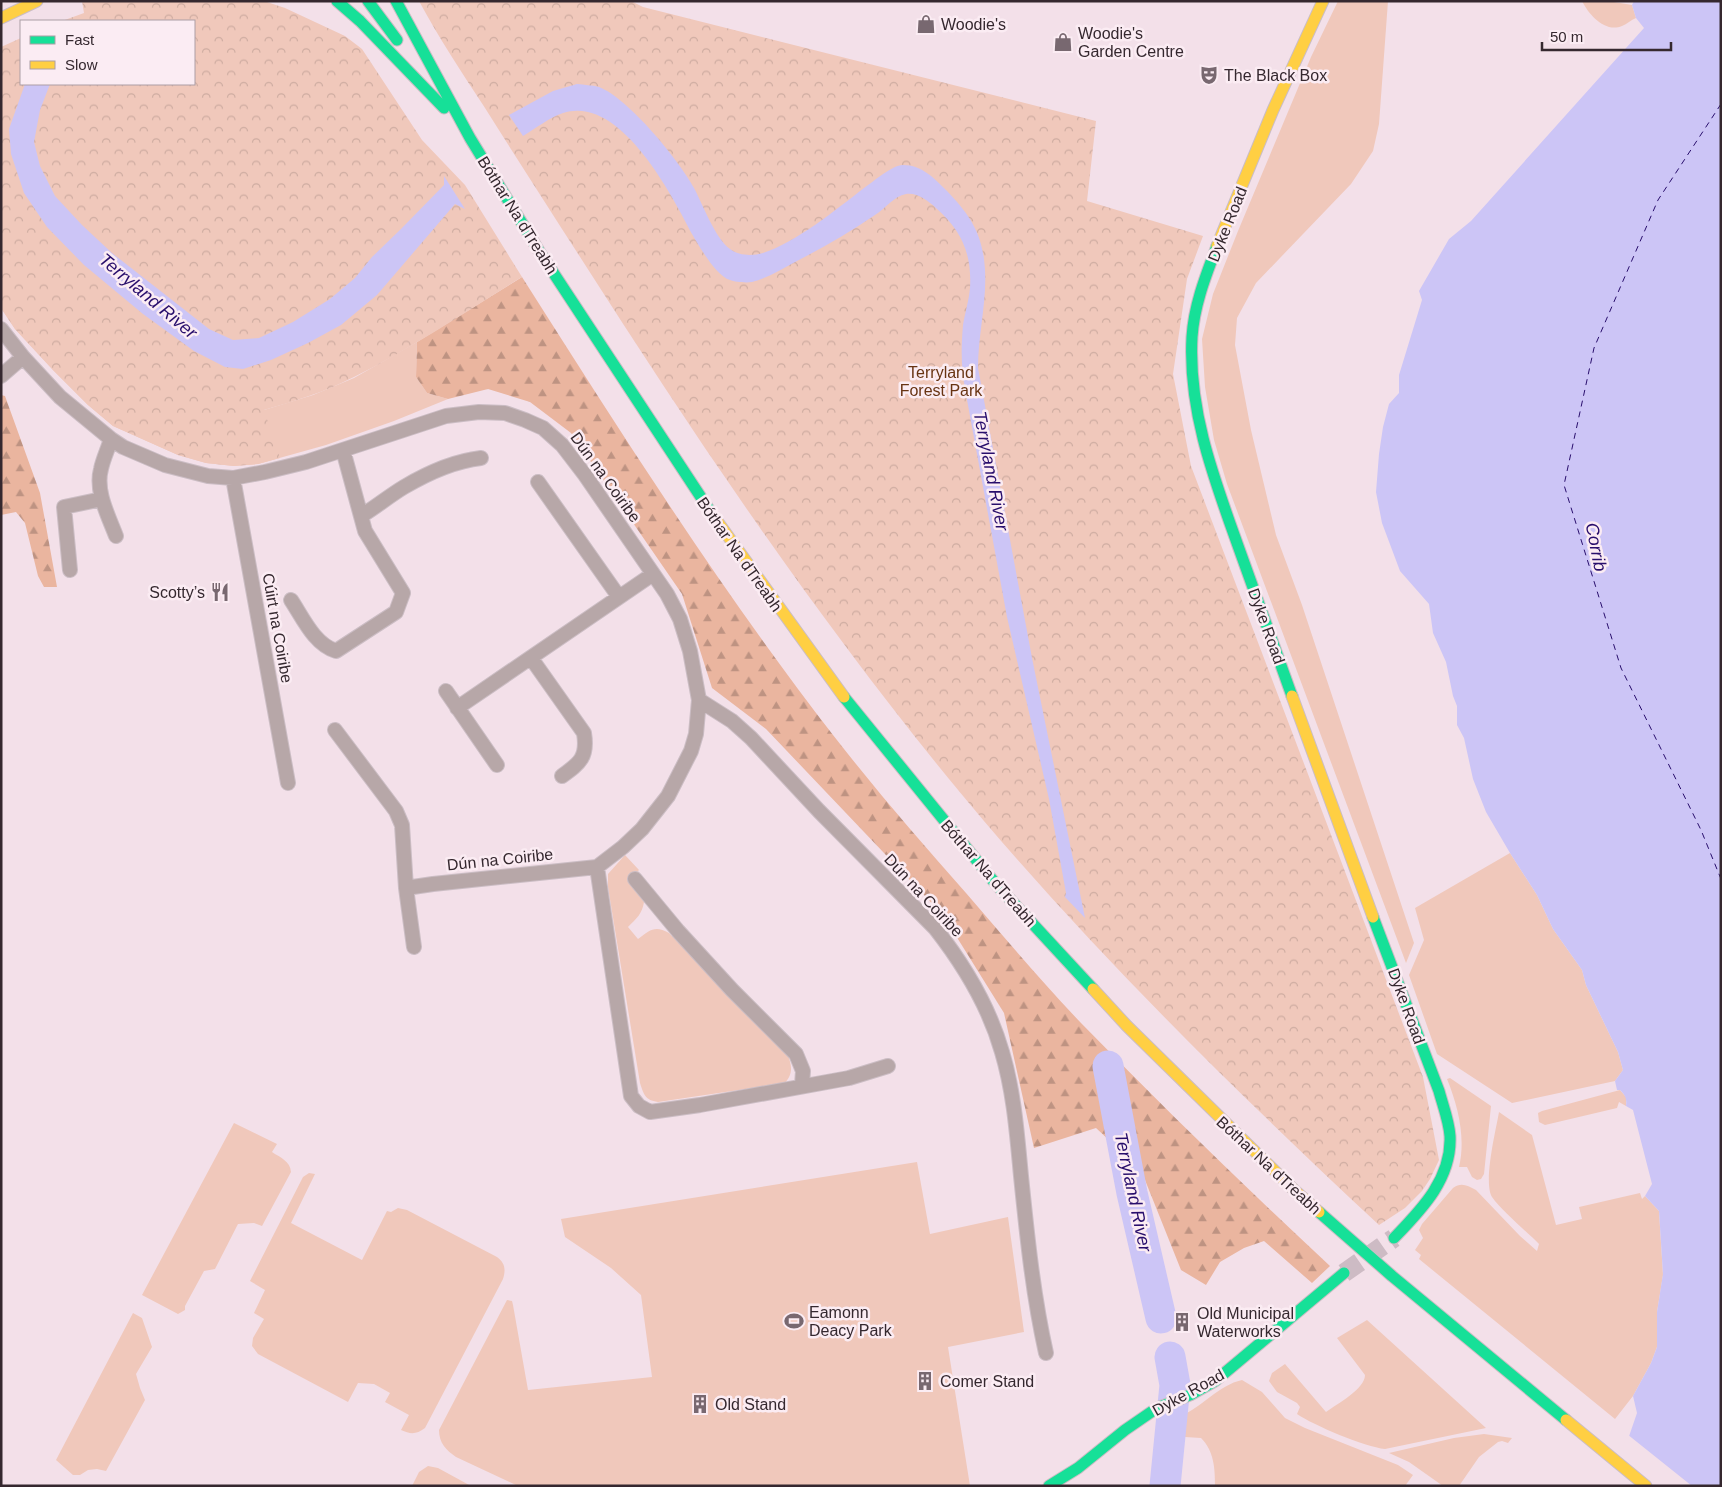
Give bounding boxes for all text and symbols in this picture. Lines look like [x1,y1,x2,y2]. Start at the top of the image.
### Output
shop icon: Woodie's [915,13,937,35]
place label: Woodie's [941,16,1006,33]
legend [20,20,195,85]
scale bar [1542,20,1671,52]
place label: Woodie's Garden Centre [1078,25,1184,60]
text: 50 m [1550,28,1583,45]
text: Fast [65,31,95,48]
shop icon: Woodie's Garden Centre [1052,31,1074,53]
text: Slow [65,56,98,73]
theatre icon: The Black Box [1198,64,1220,86]
place label: The Black Box [1224,67,1327,84]
street label: Bóthar Na dTreabh [474,153,561,277]
street label: Dyke Road [1205,184,1250,264]
water label: Terryland River [95,249,202,343]
park label: Terryland Forest Park [900,364,983,399]
water label: Terryland River [970,410,1013,533]
street label: Dún na Coiribe [567,429,644,526]
street label: Bóthar Na dTreabh [694,494,785,615]
water label: Corrib [1582,521,1610,573]
street label: Cúirt na Coiribe [259,572,296,684]
restaurant icon: Scotty’s [209,581,231,603]
place label: Scotty’s [149,584,205,601]
street label: Dyke Road [1245,586,1288,666]
street label: Bóthar Na dTreabh [938,817,1039,930]
street label: Dún na Coiribe [446,845,554,874]
street label: Dún na Coiribe [881,851,966,940]
street label: Dyke Road [1385,966,1428,1046]
street label: Bóthar Na dTreabh [1213,1113,1324,1218]
water label: Terryland River [1111,1131,1156,1254]
place label: Eamonn Deacy Park [809,1304,893,1339]
place label: Old Municipal Waterworks [1197,1305,1294,1340]
sports icon: Eamonn Deacy Park [783,1310,805,1332]
building icon: Old Municipal Waterworks [1171,1311,1193,1333]
street label: Dyke Road [1150,1366,1227,1419]
building icon: Comer Stand [914,1370,936,1392]
place label: Comer Stand [940,1373,1034,1390]
building icon: Old Stand [689,1393,711,1415]
place label: Old Stand [715,1396,786,1413]

